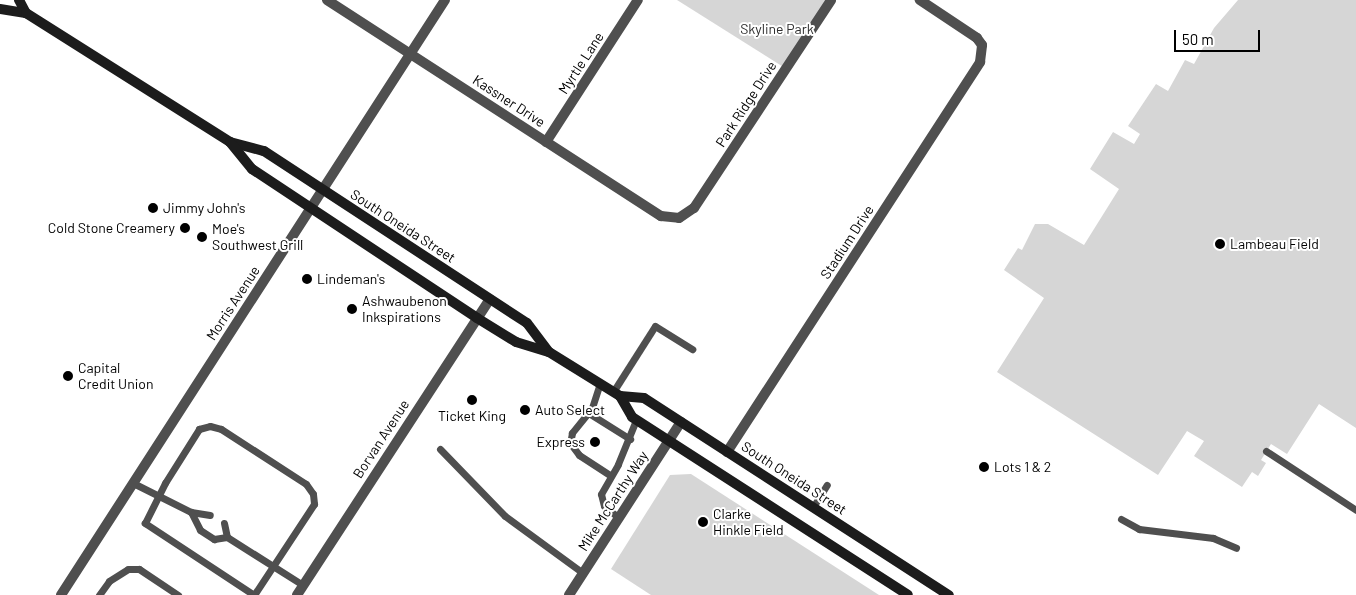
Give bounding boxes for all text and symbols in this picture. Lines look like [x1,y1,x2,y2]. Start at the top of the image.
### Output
scale bar [1176,20,1262,52]
park label: Skyline Park [740,21,814,37]
street label: Myrtle Lane [555,29,607,97]
text: 50 m [1182,30,1214,48]
street label: Park Ridge Drive [712,58,780,150]
street label: Kassner Drive [470,71,548,131]
street label: South Oneida Street [347,186,459,266]
place label: Jimmy John's [163,200,246,216]
marker: Jimmy John's [147,202,159,214]
street label: Stadium Drive [817,202,877,282]
place label: Cold Stone Creamery [48,220,175,236]
place label: Moe's Southwest Grill [212,221,303,253]
marker: Cold Stone Creamery [179,222,191,234]
marker: Moe's Southwest Grill [196,231,208,243]
place label: Lambeau Field [1230,236,1319,252]
marker: Lambeau Field [1214,238,1226,250]
street label: Morris Avenue [203,263,263,343]
place label: Lindeman's [317,271,385,287]
marker: Lindeman's [301,273,313,285]
place label: Ashwaubenon Inkspirations [362,293,447,326]
marker: Ashwaubenon Inkspirations [346,303,358,315]
place label: Capital Credit Union [78,360,153,392]
marker: Capital Credit Union [62,370,74,382]
marker: Ticket King [466,394,478,406]
street label: Borvan Avenue [349,397,413,481]
place label: Auto Select [535,402,605,418]
marker: Auto Select [519,404,531,416]
place label: Ticket King [438,408,506,424]
place label: Express [537,434,585,450]
marker: Express [589,436,601,448]
street label: South Oneida Street [738,438,850,518]
street label: Mike McCarthy Way [574,448,652,554]
place label: Lots 1 & 2 [994,459,1051,475]
marker: Lots 1 & 2 [978,461,990,473]
place label: Clarke Hinkle Field [713,506,784,538]
marker: Clarke Hinkle Field [697,516,709,528]

